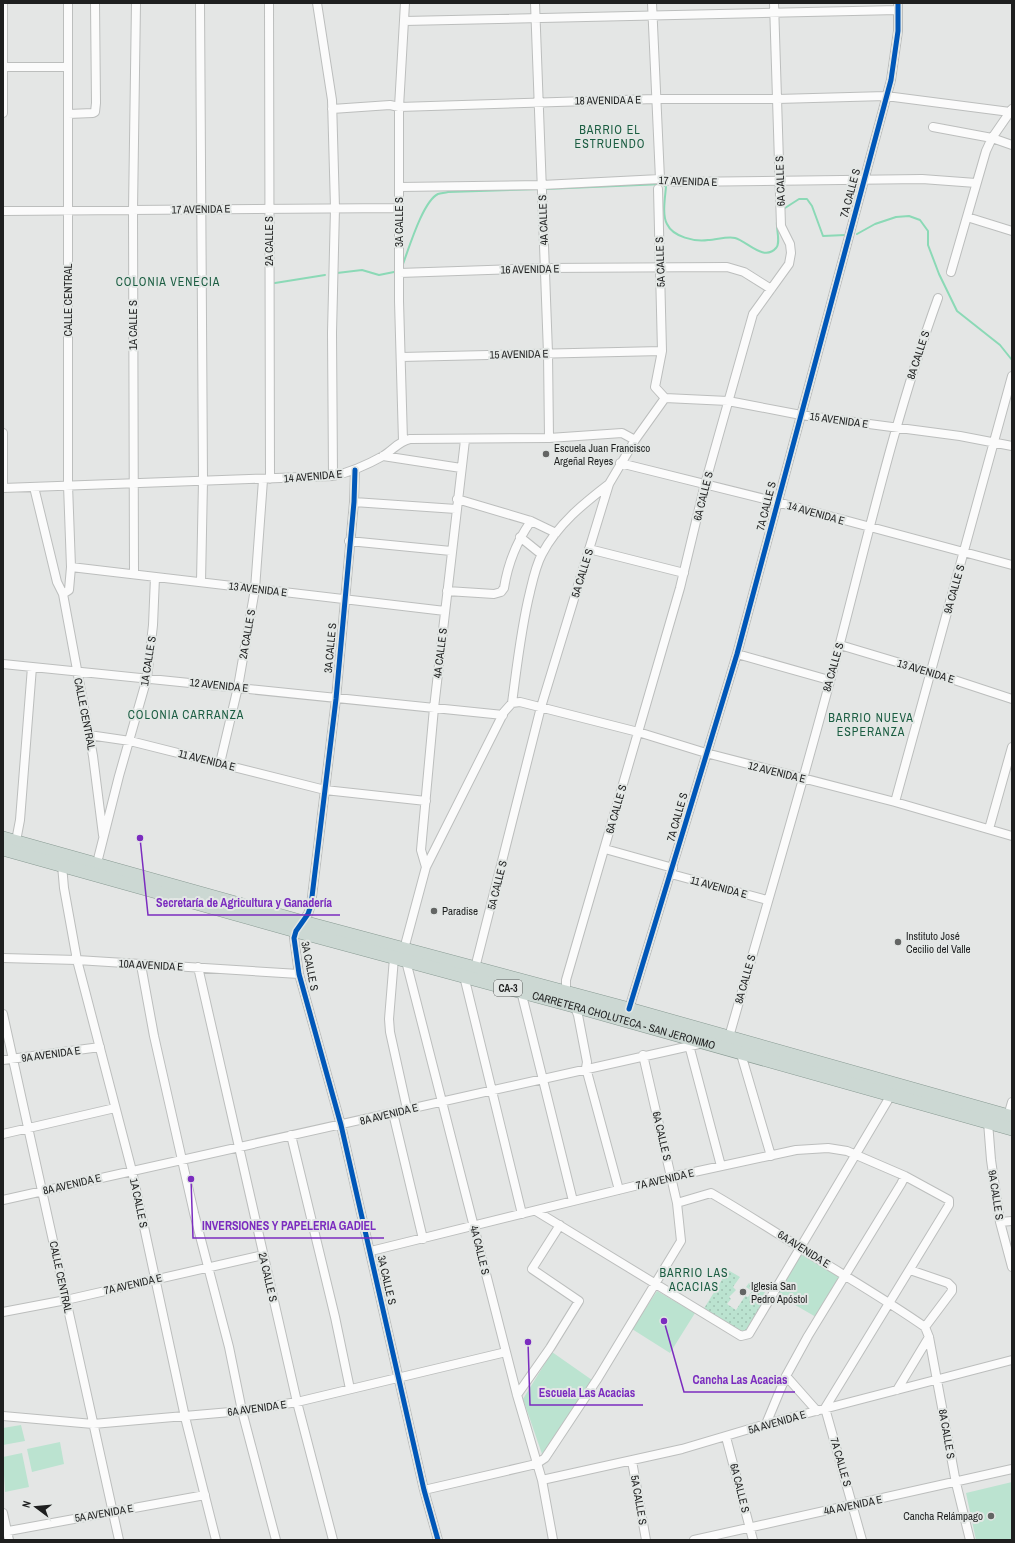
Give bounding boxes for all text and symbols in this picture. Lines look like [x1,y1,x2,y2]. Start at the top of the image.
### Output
street label: 18 AVENIDA A E [575,92,641,108]
district label: BARRIO EL ESTRUENDO [575,122,645,152]
street label: 6A CALLE S [772,156,788,206]
street label: 7A CALLE S [837,167,863,219]
street label: 17 AVENIDA E [658,173,718,189]
street label: 4A CALLE S [535,195,551,245]
street label: 3A CALLE S [392,197,406,247]
street label: 17 AVENIDA E [171,201,231,217]
street label: 2A CALLE S [262,216,276,266]
street label: 5A CALLE S [652,237,668,287]
street label: 16 AVENIDA E [500,261,560,277]
street label: CALLE CENTRAL [61,263,75,337]
district label: COLONIA VENECIA [116,274,220,290]
street label: 1A CALLE S [126,300,140,350]
street label: 8A CALLE S [904,329,932,381]
street label: 15 AVENIDA E [489,346,549,362]
street label: 15 AVENIDA E [809,409,869,431]
place label: Escuela Juan Francisco Argeñal Reyes [553,441,650,468]
marker: Escuela Juan Francisco Argeñal Reyes [541,449,551,459]
street label: 14 AVENIDA E [283,466,343,486]
street label: 6A CALLE S [690,470,716,522]
street label: 7A CALLE S [753,480,779,532]
street label: 14 AVENIDA E [786,498,846,528]
street label: 5A CALLE S [568,547,596,599]
street label: 9A CALLE S [940,563,968,615]
street label: 13 AVENIDA E [228,578,288,600]
street label: 2A CALLE S [236,608,258,660]
street label: 3A CALLE S [321,622,339,674]
street label: 4A CALLE S [430,627,450,679]
street label: 1A CALLE S [137,635,159,687]
street label: 8A CALLE S [819,641,847,693]
street label: 13 AVENIDA E [896,656,956,686]
street label: 12 AVENIDA E [189,675,249,695]
street label: CALLE CENTRAL [71,677,99,751]
district label: COLONIA CARRANZA [128,707,244,723]
district label: BARRIO NUEVA ESPERANZA [828,710,914,740]
street label: 11 AVENIDA E [177,746,237,774]
street label: 12 AVENIDA E [747,758,807,786]
street label: 6A CALLE S [602,783,630,835]
street label: 7A CALLE S [663,791,691,843]
street label: 5A CALLE S [484,859,510,911]
street label: 11 AVENIDA E [689,873,749,901]
callout: Secretaría de Agricultura y Ganadería [148,891,340,915]
text: Secretaría de Agricultura y Ganadería [156,895,332,911]
place label: Paradise [442,904,478,918]
marker: Paradise [429,906,439,916]
place label: Instituto José Cecilio del Valle [906,929,971,956]
marker: Instituto José Cecilio del Valle [893,937,903,947]
street label: 3A CALLE S [298,940,322,992]
street label: 8A CALLE S [731,953,759,1005]
street label: 10A AVENIDA E [118,956,184,974]
road number: CA-3 [494,980,522,996]
street label: CARRETERA CHOLUTECA - SAN JERONIMO [531,988,717,1052]
street label: 9A AVENIDA E [21,1043,81,1065]
street label: 8A AVENIDA E [358,1100,420,1128]
street label: 6A CALLE S [650,1110,674,1162]
street label: 7A AVENIDA E [634,1165,696,1193]
street label: 9A CALLE S [985,1169,1007,1221]
street label: 8A AVENIDA E [41,1170,103,1198]
street label: 1A CALLE S [127,1177,151,1229]
callout: INVERSIONES Y PAPELERIA GADIEL [193,1214,384,1238]
text: INVERSIONES Y PAPELERIA GADIEL [202,1218,376,1234]
street label: 4A CALLE S [467,1224,493,1276]
street label: 6A AVENIDA E [775,1227,833,1271]
street label: CALLE CENTRAL [47,1240,75,1314]
street label: 2A CALLE S [256,1251,280,1303]
street label: 3A CALLE S [375,1254,399,1306]
district label: BARRIO LAS ACACIAS [659,1265,729,1295]
street label: 7A AVENIDA E [102,1270,164,1298]
place label: Iglesia San Pedro Apóstol [751,1279,807,1306]
marker: Iglesia San Pedro Apóstol [738,1287,748,1297]
callout: Cancha Las Acacias [684,1368,795,1392]
text: Cancha Las Acacias [693,1372,788,1388]
callout: Escuela Las Acacias [530,1381,643,1405]
text: Escuela Las Acacias [539,1385,636,1401]
street label: 6A AVENIDA E [227,1397,287,1419]
street label: 5A AVENIDA E [746,1407,808,1437]
street label: 8A CALLE S [936,1408,958,1460]
street label: 7A CALLE S [827,1436,855,1488]
street label: 6A CALLE S [727,1462,753,1514]
street label: 5A CALLE S [628,1474,650,1526]
north arrow [16,1487,56,1527]
street label: 4A AVENIDA E [822,1492,884,1518]
text: N [19,1499,34,1509]
street label: 5A AVENIDA E [73,1501,135,1525]
place label: Cancha Relámpago [903,1509,983,1523]
marker: Cancha Relámpago [986,1511,996,1521]

